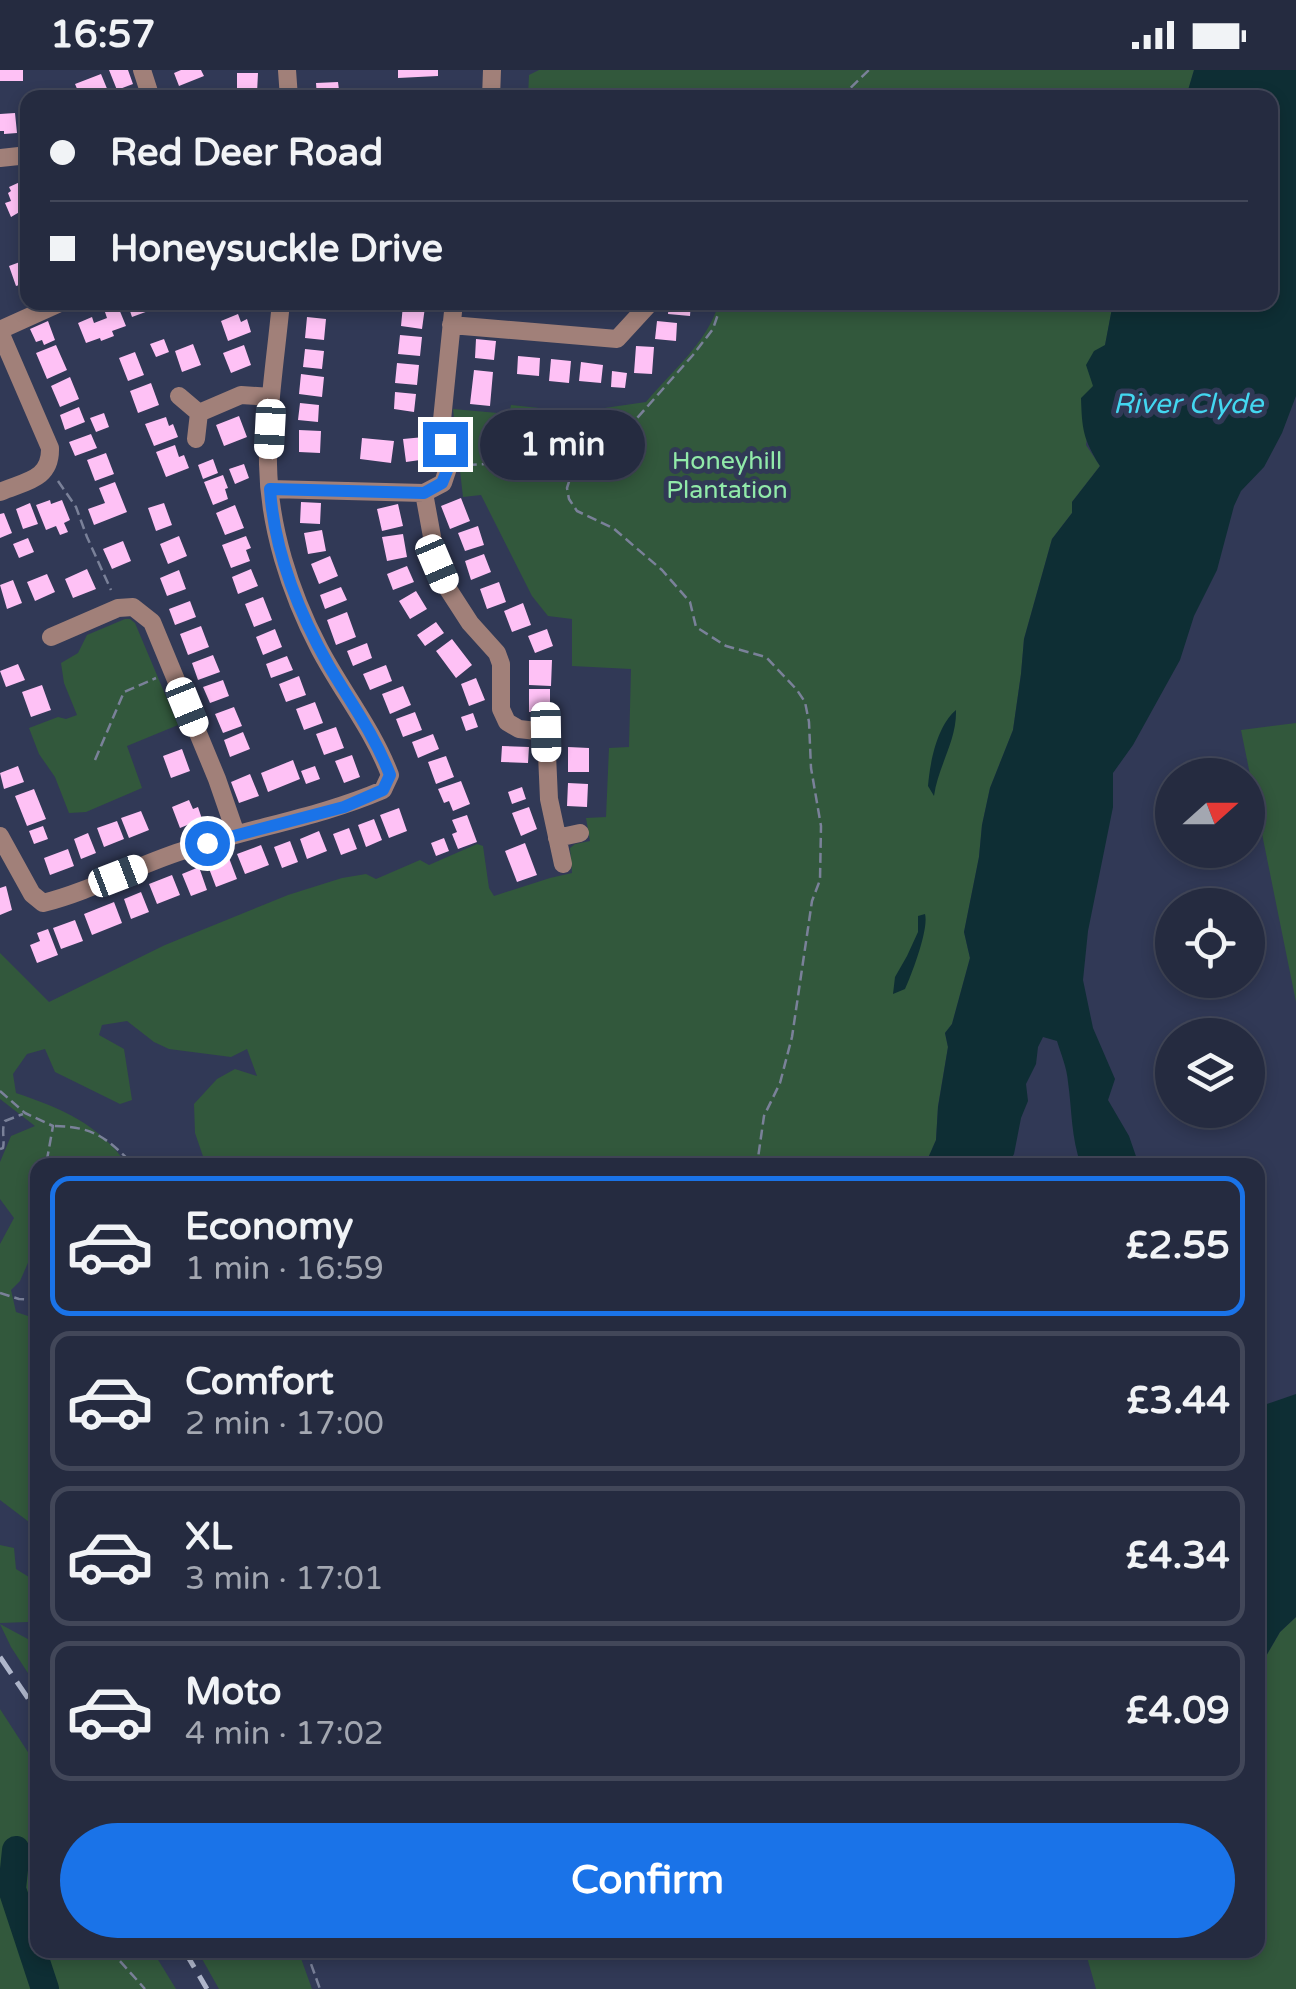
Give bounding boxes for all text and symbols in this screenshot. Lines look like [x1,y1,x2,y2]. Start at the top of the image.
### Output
text: 16:57 [50,12,155,58]
text: Red Deer Road [110,130,383,176]
text: Honeysuckle Drive [110,226,443,272]
water label: River Clyde [1113,387,1265,421]
car [253,398,287,460]
callout: 1 min [480,409,645,479]
route end [423,422,468,467]
text: 1 min [520,426,605,464]
park label: Honeyhill Plantation [666,446,788,505]
car [411,531,463,597]
car [162,674,212,740]
car [530,702,562,762]
north arrow [1155,758,1265,868]
map controls [1155,758,1265,1128]
route start [185,821,230,866]
car [85,851,151,901]
button: locate [1155,888,1265,998]
button: layers [1155,1018,1265,1128]
icon: car [65,1201,155,1291]
text: Economy [185,1204,353,1250]
text: £2.55 [1126,1223,1230,1269]
text: 1 min · 16:59 [185,1250,384,1288]
icon: car [65,1356,155,1446]
text: Comfort [185,1359,334,1405]
text: £3.44 [1126,1378,1230,1424]
text: 2 min · 17:00 [185,1405,384,1443]
icon: car [65,1511,155,1601]
text: XL [185,1514,232,1560]
text: £4.34 [1126,1533,1230,1579]
text: 3 min · 17:01 [185,1560,384,1598]
icon: car [65,1666,155,1756]
text: Moto [185,1669,281,1715]
text: £4.09 [1126,1688,1230,1734]
text: 4 min · 17:02 [185,1715,384,1753]
button: Confirm [60,1823,1235,1938]

